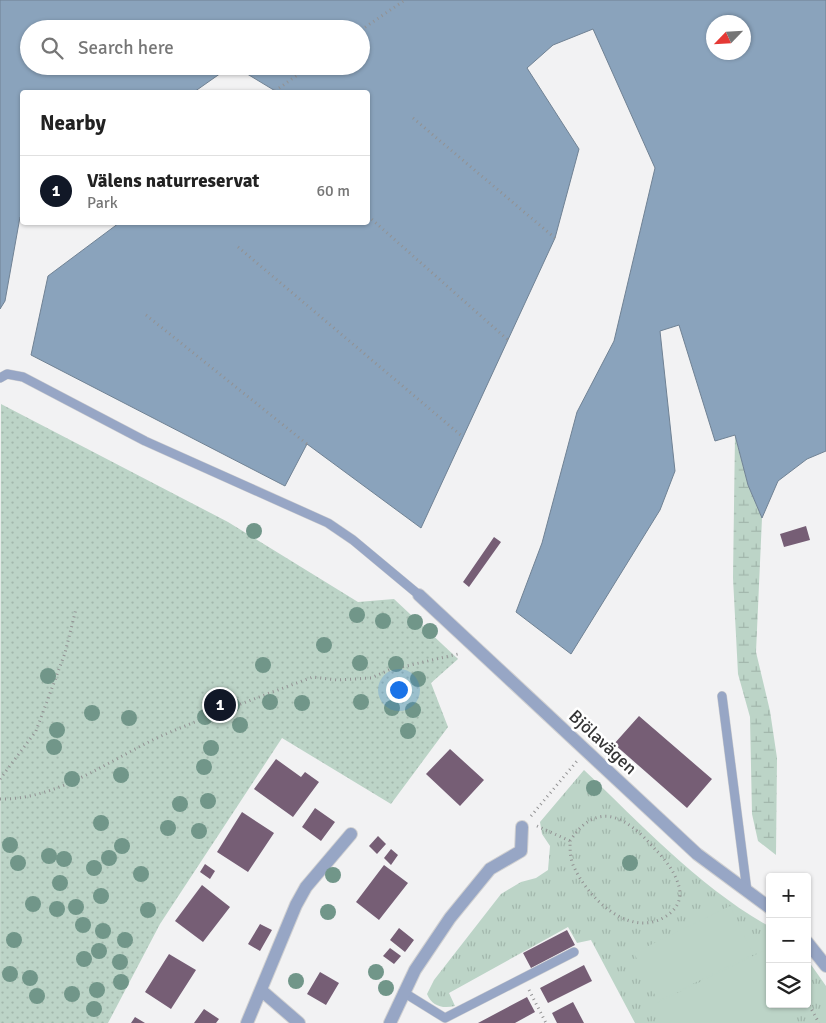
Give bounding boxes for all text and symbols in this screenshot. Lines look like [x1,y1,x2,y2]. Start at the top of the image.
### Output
north arrow [706,15,751,60]
search box [20,20,370,75]
icon: search [38,34,66,62]
text: Search here [78,36,174,60]
text: Nearby [40,110,106,136]
text: Välens naturreservat [87,169,259,193]
text: 1 [52,181,60,201]
text: 60 m [316,181,350,201]
text: Park [87,193,118,213]
your location [386,677,412,703]
pin: 1 [204,686,236,724]
street label: Bjölavägen [564,705,642,779]
map controls [766,873,811,1008]
button: + [766,873,811,918]
button: − [766,918,811,963]
button: layers [766,963,811,1008]

